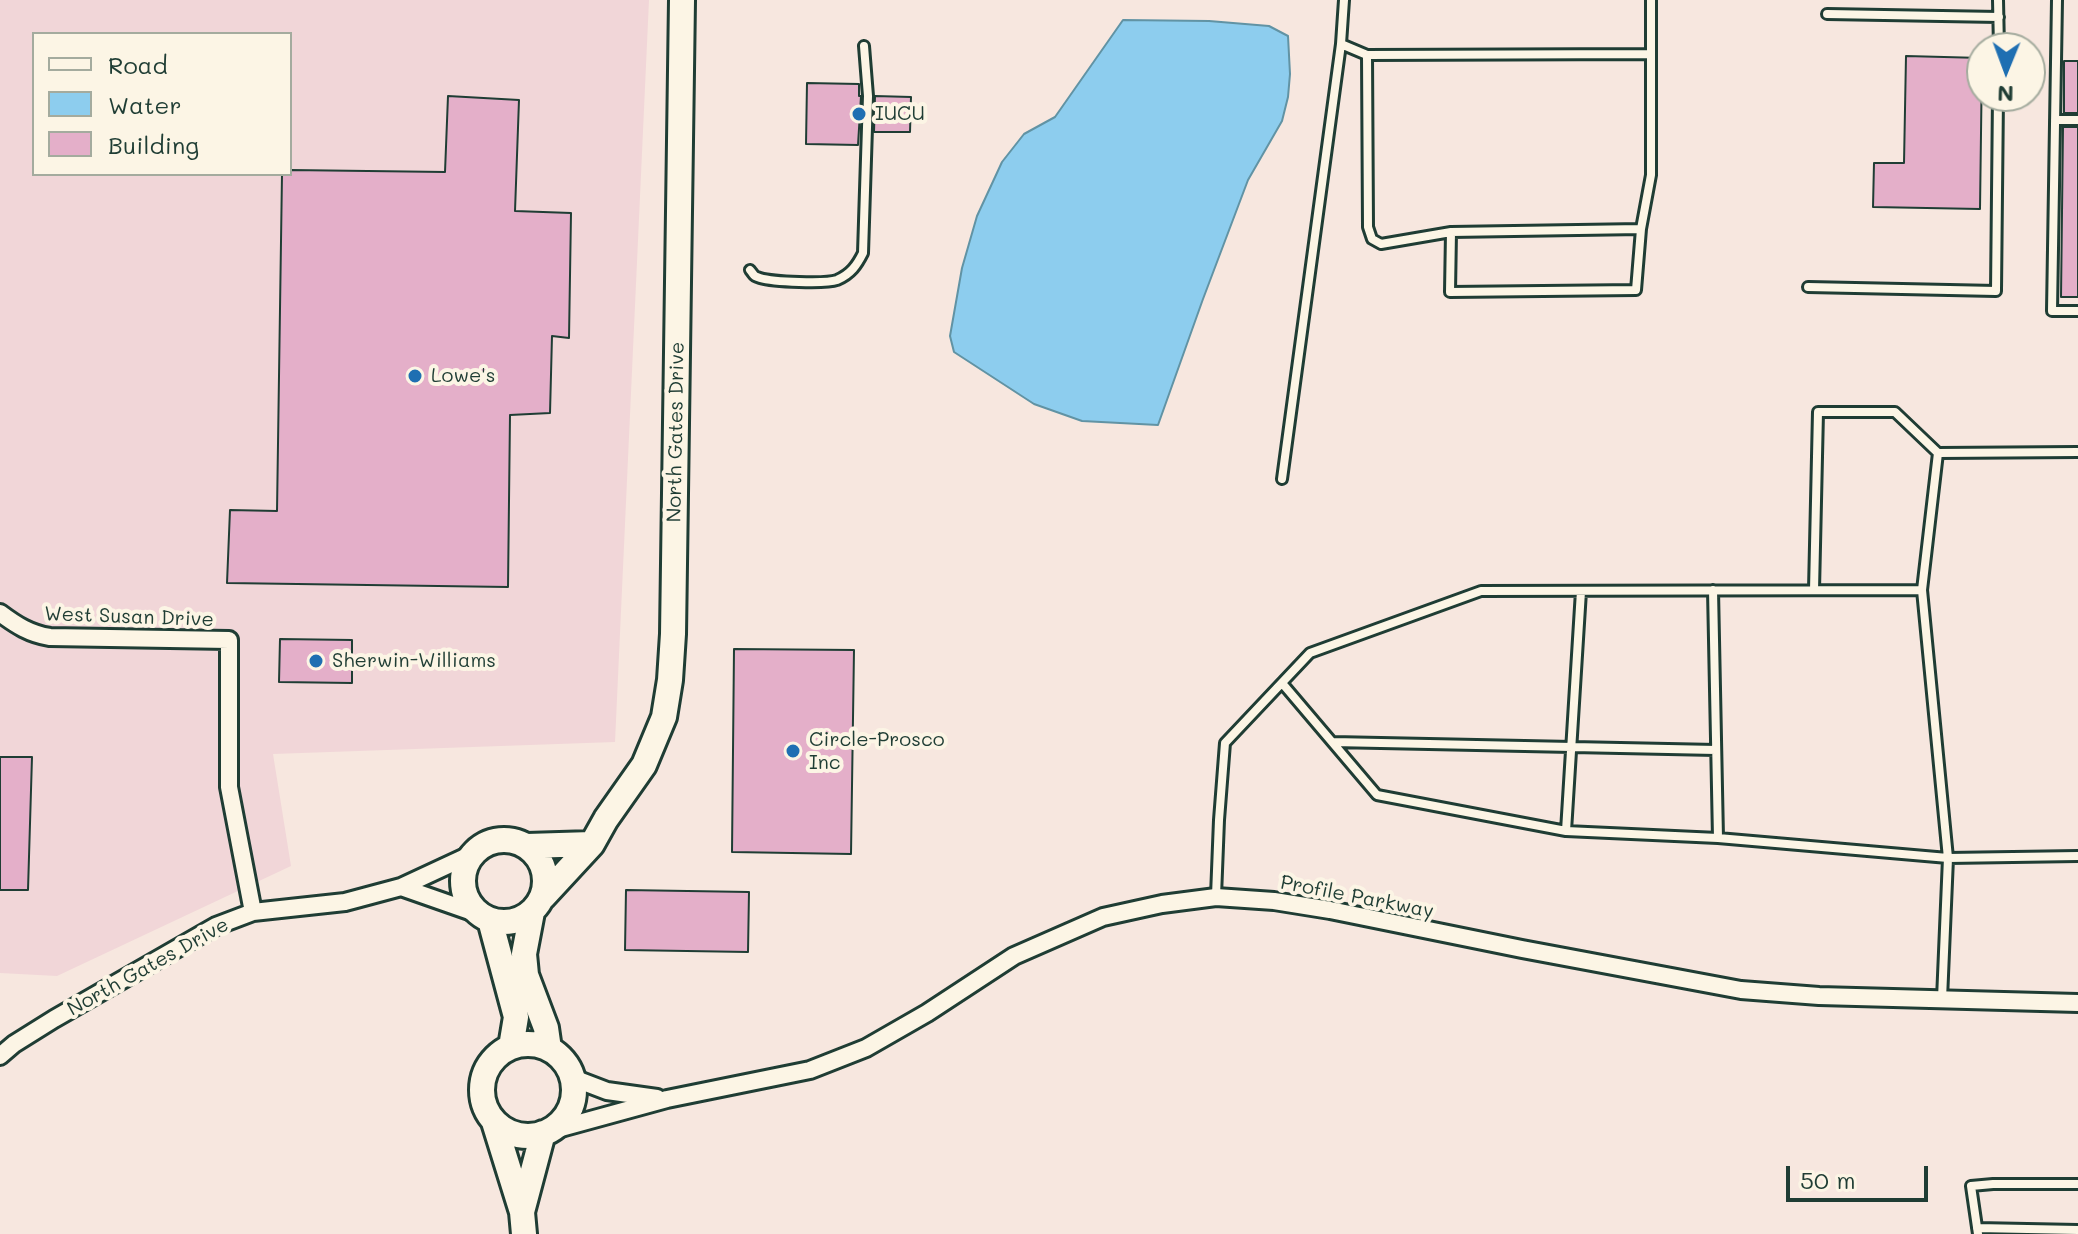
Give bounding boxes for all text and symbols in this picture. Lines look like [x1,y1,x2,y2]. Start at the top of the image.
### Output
legend [32,32,292,176]
north arrow [1966,32,2046,112]
text: Road [108,49,168,80]
text: N [1997,80,2014,109]
text: Water [108,89,182,120]
place label: IUCU [875,102,925,126]
marker: IUCU [850,105,868,123]
text: Building [108,129,199,160]
street label: North Gates Drive [662,342,690,522]
place label: Lowe's [431,364,495,388]
marker: Lowe's [406,367,424,385]
street label: West Susan Drive [44,602,214,632]
place label: Sherwin-Williams [332,649,496,673]
marker: Sherwin-Williams [307,652,325,670]
place label: Circle-Prosco Inc [809,728,944,775]
marker: Circle-Prosco Inc [784,742,802,760]
street label: Profile Parkway [1278,870,1436,924]
street label: North Gates Drive [63,913,233,1021]
scale bar [1790,1150,1932,1200]
text: 50 m [1800,1164,1856,1195]

